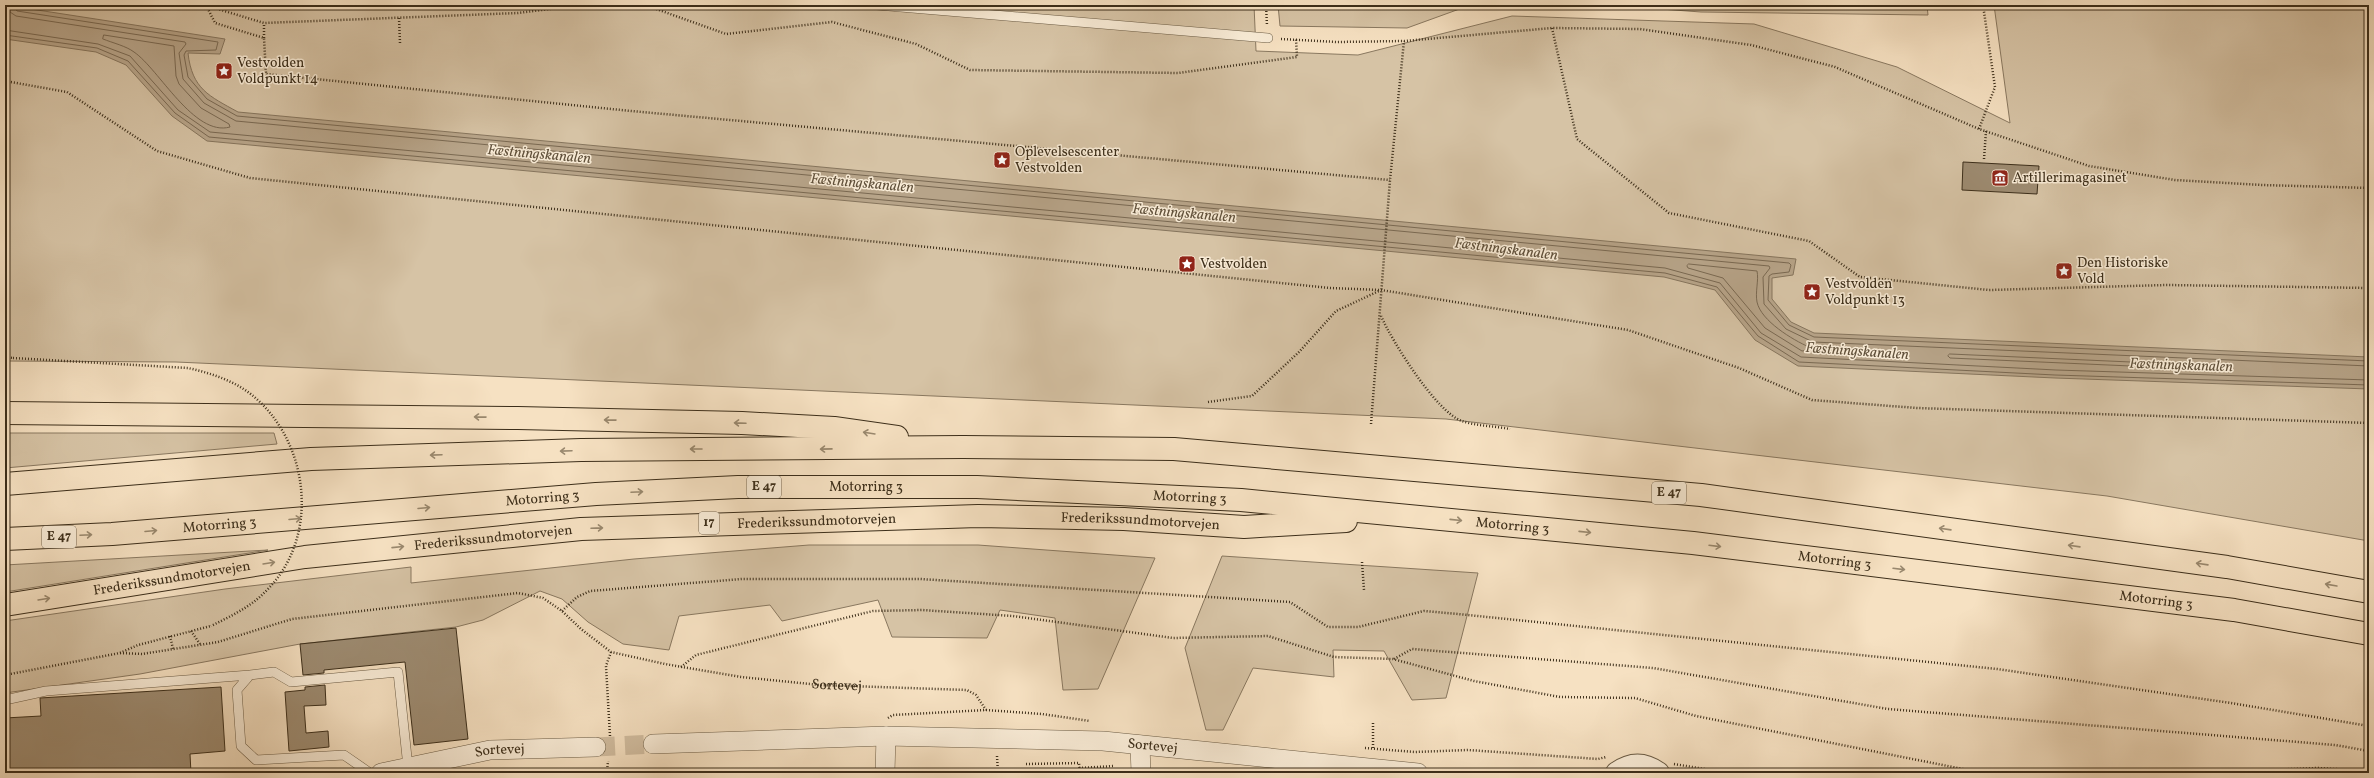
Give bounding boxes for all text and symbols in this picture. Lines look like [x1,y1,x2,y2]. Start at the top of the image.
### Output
place label: Vestvolden Voldpunkt 14 [237,54,318,89]
place icon: Vestvolden Voldpunkt 14 [214,61,234,81]
water label: Fæstningskanalen [486,140,592,170]
place label: Oplevelsescenter Vestvolden [1015,143,1119,178]
place icon: Oplevelsescenter Vestvolden [992,150,1012,170]
museum icon: Artillerimagasinet [1990,168,2010,188]
water label: Fæstningskanalen [809,169,915,199]
place label: Artillerimagasinet [2013,169,2127,188]
water label: Fæstningskanalen [1131,199,1237,229]
water label: Fæstningskanalen [1453,233,1559,267]
place icon: Vestvolden [1177,254,1197,274]
place label: Den Historiske Vold [2077,254,2168,289]
place label: Vestvolden [1200,255,1267,274]
place icon: Den Historiske Vold [2054,261,2074,281]
place label: Vestvolden Voldpunkt 13 [1825,275,1905,310]
place icon: Vestvolden Voldpunkt 13 [1802,282,1822,302]
water label: Fæstningskanalen [1804,338,1910,366]
water label: Fæstningskanalen [2129,354,2234,378]
one-way arrow [474,413,487,421]
one-way arrow [604,416,617,424]
one-way arrow [734,419,747,427]
one-way arrow [863,429,876,437]
one-way arrow [690,445,703,453]
one-way arrow [820,445,833,452]
one-way arrow [560,447,573,454]
one-way arrow [430,451,443,458]
road number: E 47 [747,476,781,498]
street label: Motorring 3 [829,478,903,497]
road number: E 47 [1652,482,1686,504]
street label: Motorring 3 [505,486,580,511]
street label: Motorring 3 [1152,486,1227,509]
one-way arrow [630,488,643,495]
one-way arrow [417,505,430,512]
street label: Frederikssundmotorvejen [1061,508,1221,535]
street label: Frederikssundmotorvejen [737,509,897,533]
road number: 17 [699,512,719,534]
street label: Motorring 3 [182,513,257,538]
street label: Motorring 3 [1475,513,1550,539]
one-way arrow [288,516,301,523]
one-way arrow [1449,516,1462,524]
street label: Frederikssundmotorvejen [413,520,573,555]
one-way arrow [590,524,603,532]
one-way arrow [1939,525,1952,533]
road number: E 47 [42,526,76,548]
one-way arrow [144,527,157,534]
one-way arrow [1578,529,1591,536]
one-way arrow [79,532,92,539]
one-way arrow [1708,542,1721,549]
one-way arrow [2067,542,2080,550]
one-way arrow [391,544,404,551]
street label: Motorring 3 [1797,547,1872,575]
street label: Frederikssundmotorvejen [92,556,252,600]
one-way arrow [262,559,275,567]
one-way arrow [2196,560,2209,568]
one-way arrow [1892,565,1905,572]
one-way arrow [2324,581,2337,589]
street label: Motorring 3 [2118,586,2194,614]
one-way arrow [37,595,50,603]
street label: Sortevej [811,675,862,696]
street label: Sortevej [1127,734,1178,758]
street label: Sortevej [473,740,525,762]

